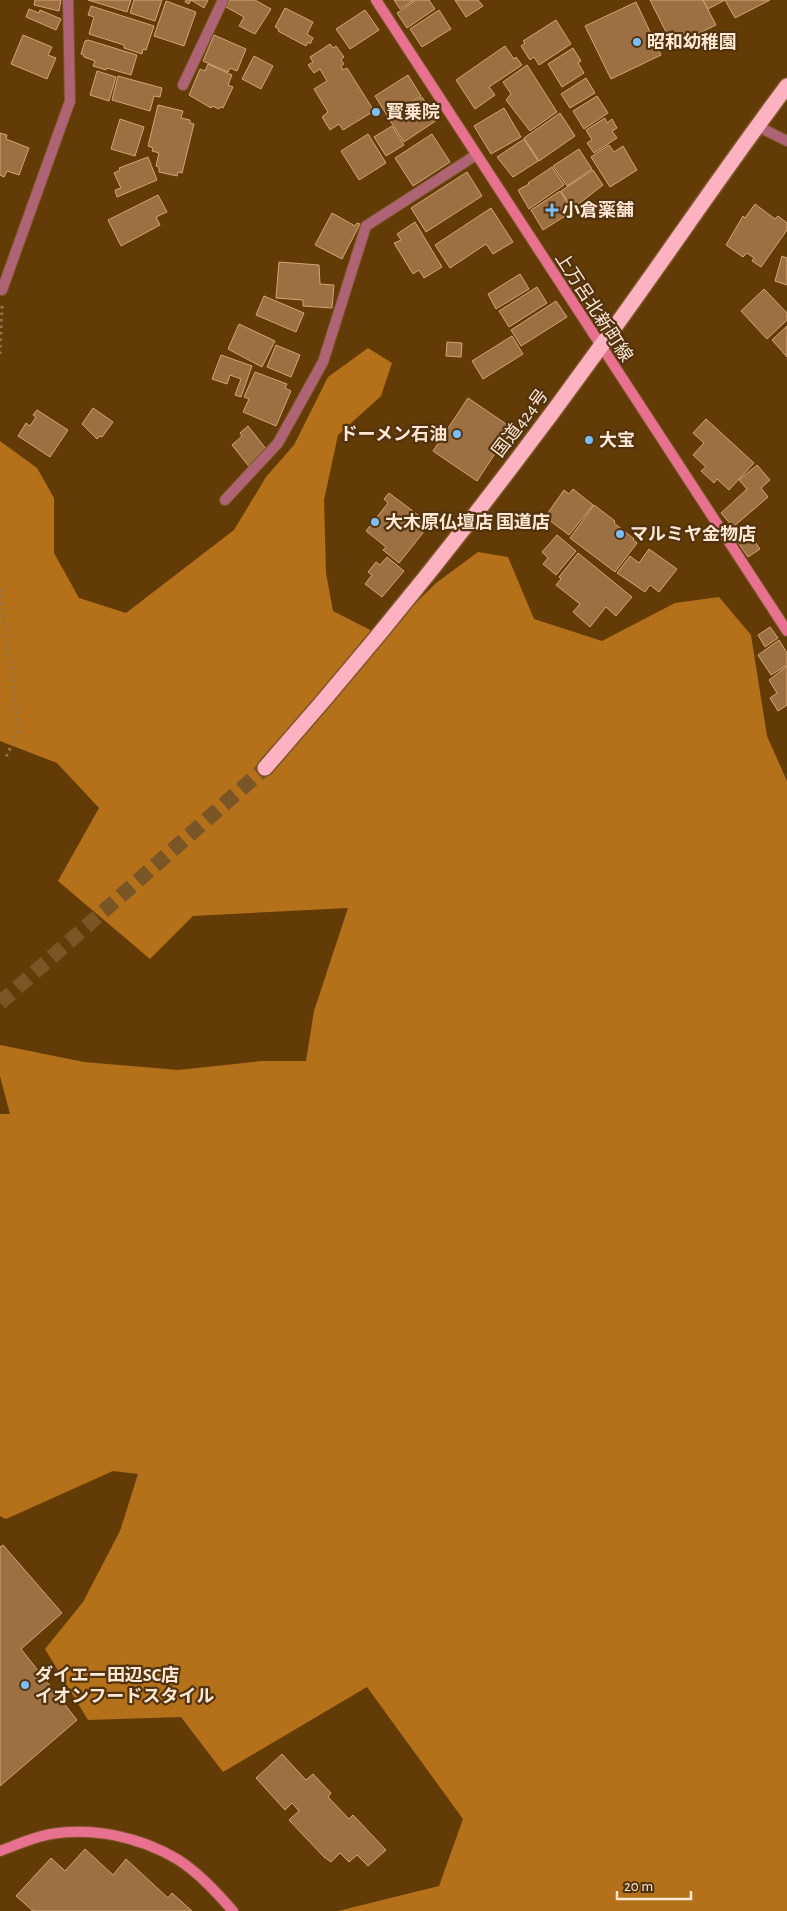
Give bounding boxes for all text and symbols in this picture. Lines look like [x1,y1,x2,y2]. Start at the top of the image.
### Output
place label: 昭和幼稚園 [647,32,737,52]
marker: 昭和幼稚園 [631,36,643,48]
place label: 寳乗院 [386,102,440,122]
marker: 寳乗院 [370,106,382,118]
place label: 小倉薬舗 [562,201,634,220]
marker: 小倉薬舗 [546,204,558,216]
street label: 上万呂北新町線 [551,249,637,365]
street label: 国道424号 [488,385,552,461]
place label: ドーメン石油 [340,425,447,444]
marker: ドーメン石油 [451,428,463,440]
place label: 大宝 [599,431,635,450]
marker: 大宝 [583,434,595,446]
place label: 大木原仏壇店 国道店 [385,512,550,532]
marker: 大木原仏壇店 国道店 [369,516,381,528]
place label: マルミヤ金物店 [630,524,756,544]
marker: マルミヤ金物店 [614,528,626,540]
place label: ダイエー田辺SC店 イオンフードスタイル [35,1665,214,1706]
marker: ダイエー田辺SC店 イオンフードスタイル [19,1679,31,1691]
scale bar [617,1868,691,1900]
text: 20 m [624,1879,653,1894]

